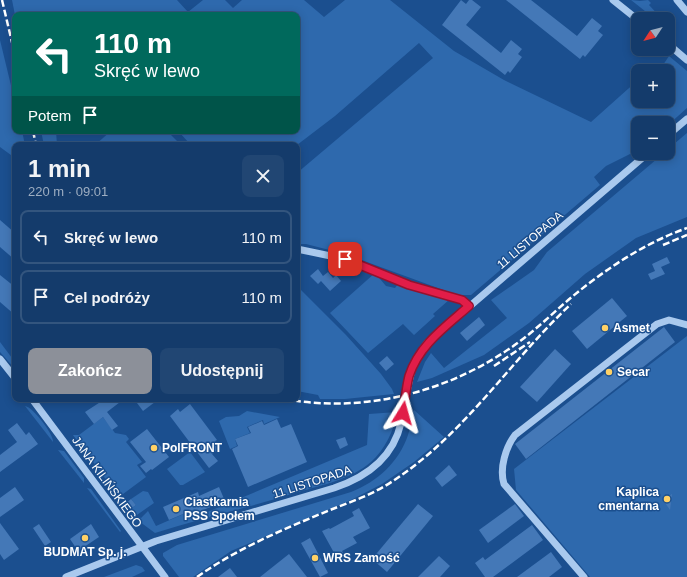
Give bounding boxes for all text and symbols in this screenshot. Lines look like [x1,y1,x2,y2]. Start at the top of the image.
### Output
north arrow [631,12,675,56]
map controls [631,12,675,160]
icon: left [28,28,80,80]
text: 110 m [94,28,172,59]
text: Skręć w lewo [94,61,200,81]
button: + [631,64,675,108]
icon: arrive [79,104,101,126]
text: Potem [28,107,71,124]
button: − [631,116,675,160]
text: 1 min [28,155,91,182]
button: close [242,155,284,197]
text: 220 m · 09:01 [28,184,108,199]
street label: 11 LISTOPADA [494,208,566,272]
icon: left [30,226,52,248]
text: Skręć w lewo [64,229,158,246]
text: 110 m [241,229,282,246]
pin [328,242,362,276]
icon: arrive [334,248,356,270]
icon: arrive [30,286,52,308]
text: Cel podróży [64,289,150,306]
text: 110 m [241,289,282,306]
place label: Asmet [613,321,650,335]
marker: Asmet [600,323,610,333]
button: Zakończ [28,348,152,394]
button: Udostępnij [160,348,284,394]
place label: Secar [617,365,650,379]
marker: Secar [604,367,614,377]
position arrow [382,392,424,434]
street label: JANA KILIŃSKIEGO [69,433,146,530]
place label: PolFRONT [162,441,223,455]
marker: PolFRONT [149,443,159,453]
street label: 11 LISTOPADA [271,463,353,501]
place label: Kaplica cmentarna [598,485,659,513]
marker: Kaplica cmentarna [662,494,672,504]
place label: Ciastkarnia PSS Społem [184,495,255,523]
marker: Ciastkarnia PSS Społem [171,504,181,514]
marker: BUDMAT Sp. j. [80,533,90,543]
place label: BUDMAT Sp. j. [43,545,127,559]
place label: WRS Zamość [323,551,400,565]
marker: WRS Zamość [310,553,320,563]

